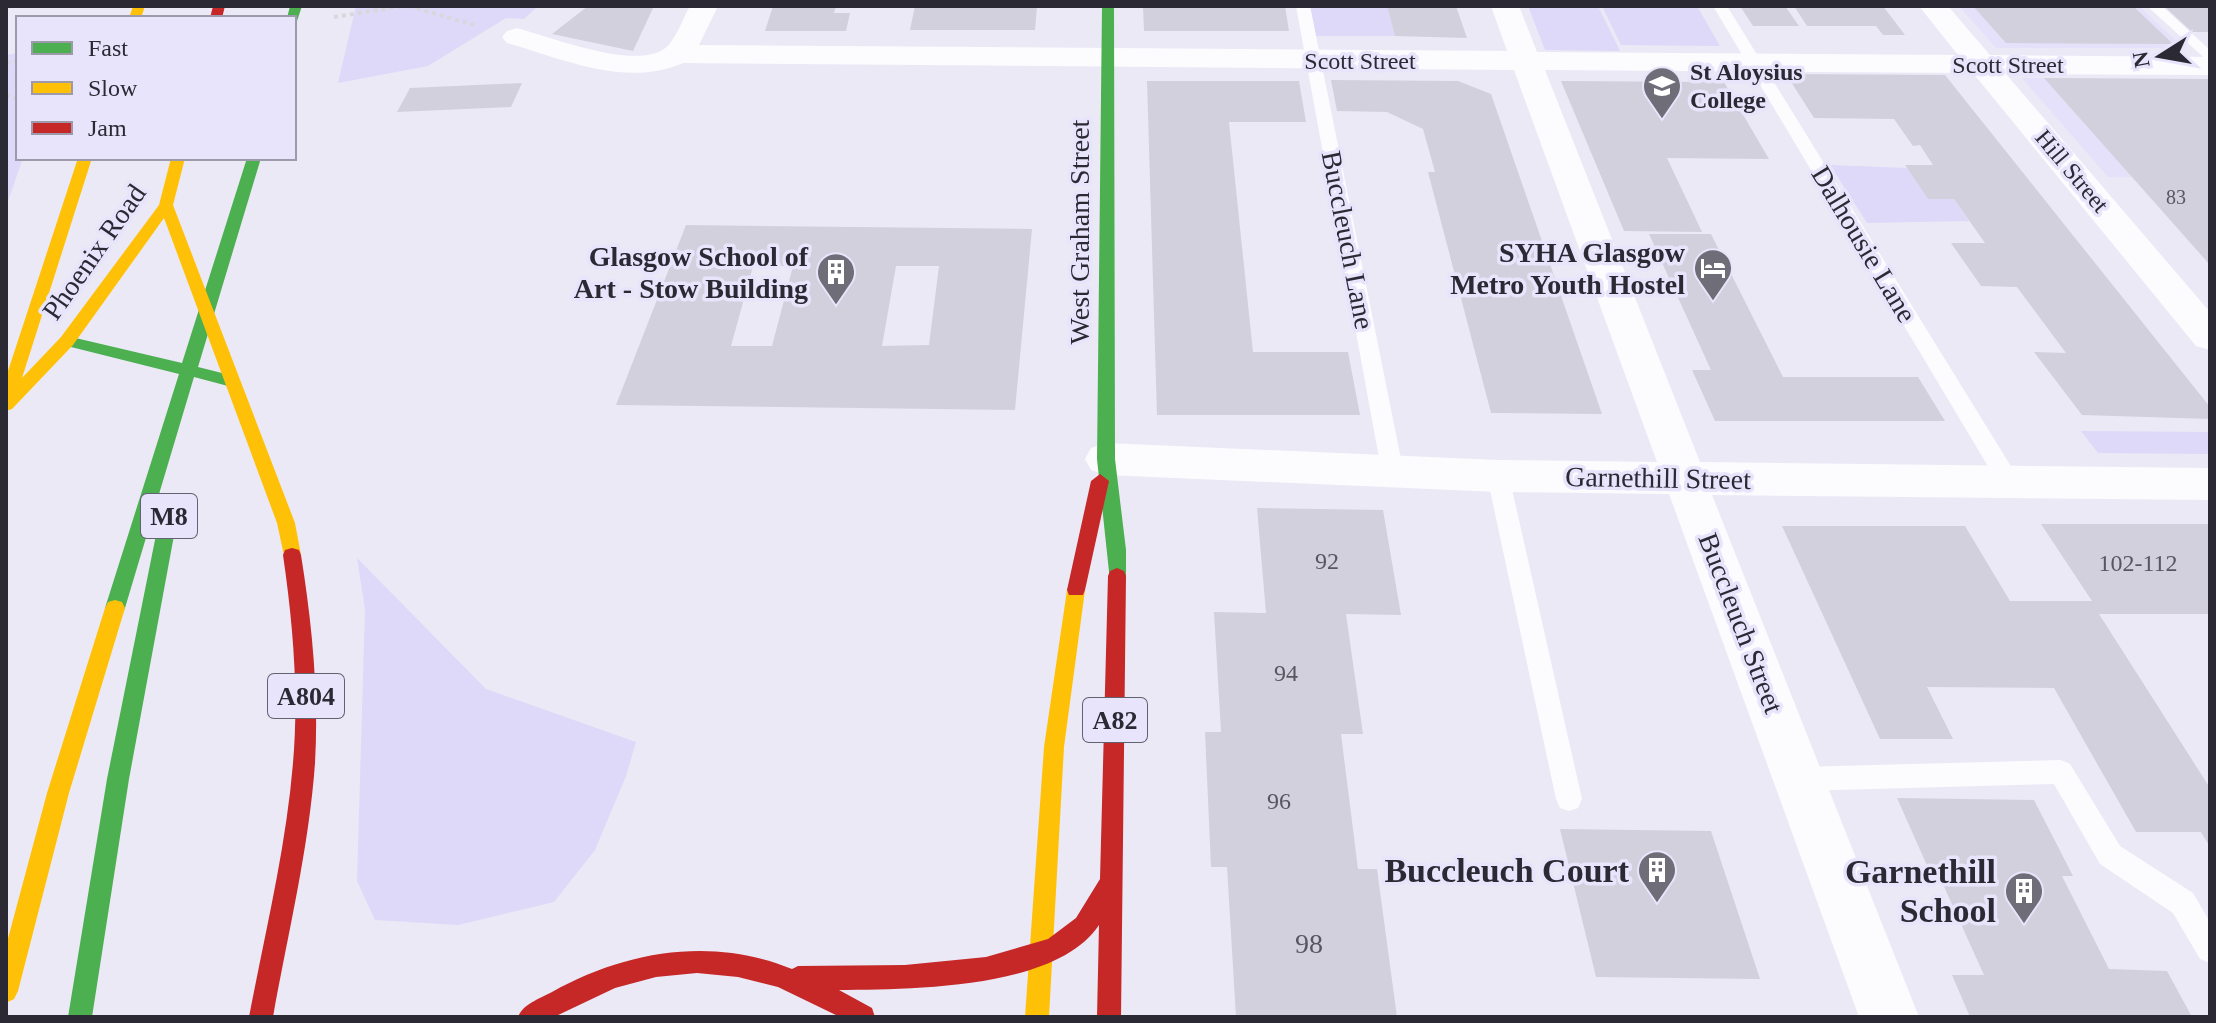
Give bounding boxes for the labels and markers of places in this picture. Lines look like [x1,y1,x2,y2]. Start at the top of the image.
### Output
place label: St Aloysius College [1690,59,1803,113]
school or university icon: St Aloysius College [1641,65,1683,120]
place label: SYHA Glasgow Metro Youth Hostel [1450,237,1686,300]
place label: Glasgow School of Art - Stow Building [574,241,809,304]
hotel icon: SYHA Glasgow Metro Youth Hostel [1692,247,1734,302]
building icon: Glasgow School of Art - Stow Building [815,251,857,306]
building icon: Buccleuch Court [1636,849,1678,904]
place label: Buccleuch Court [1384,852,1630,889]
place label: Garnethill School [1845,853,1996,929]
building icon: Garnethill School [2003,870,2045,925]

